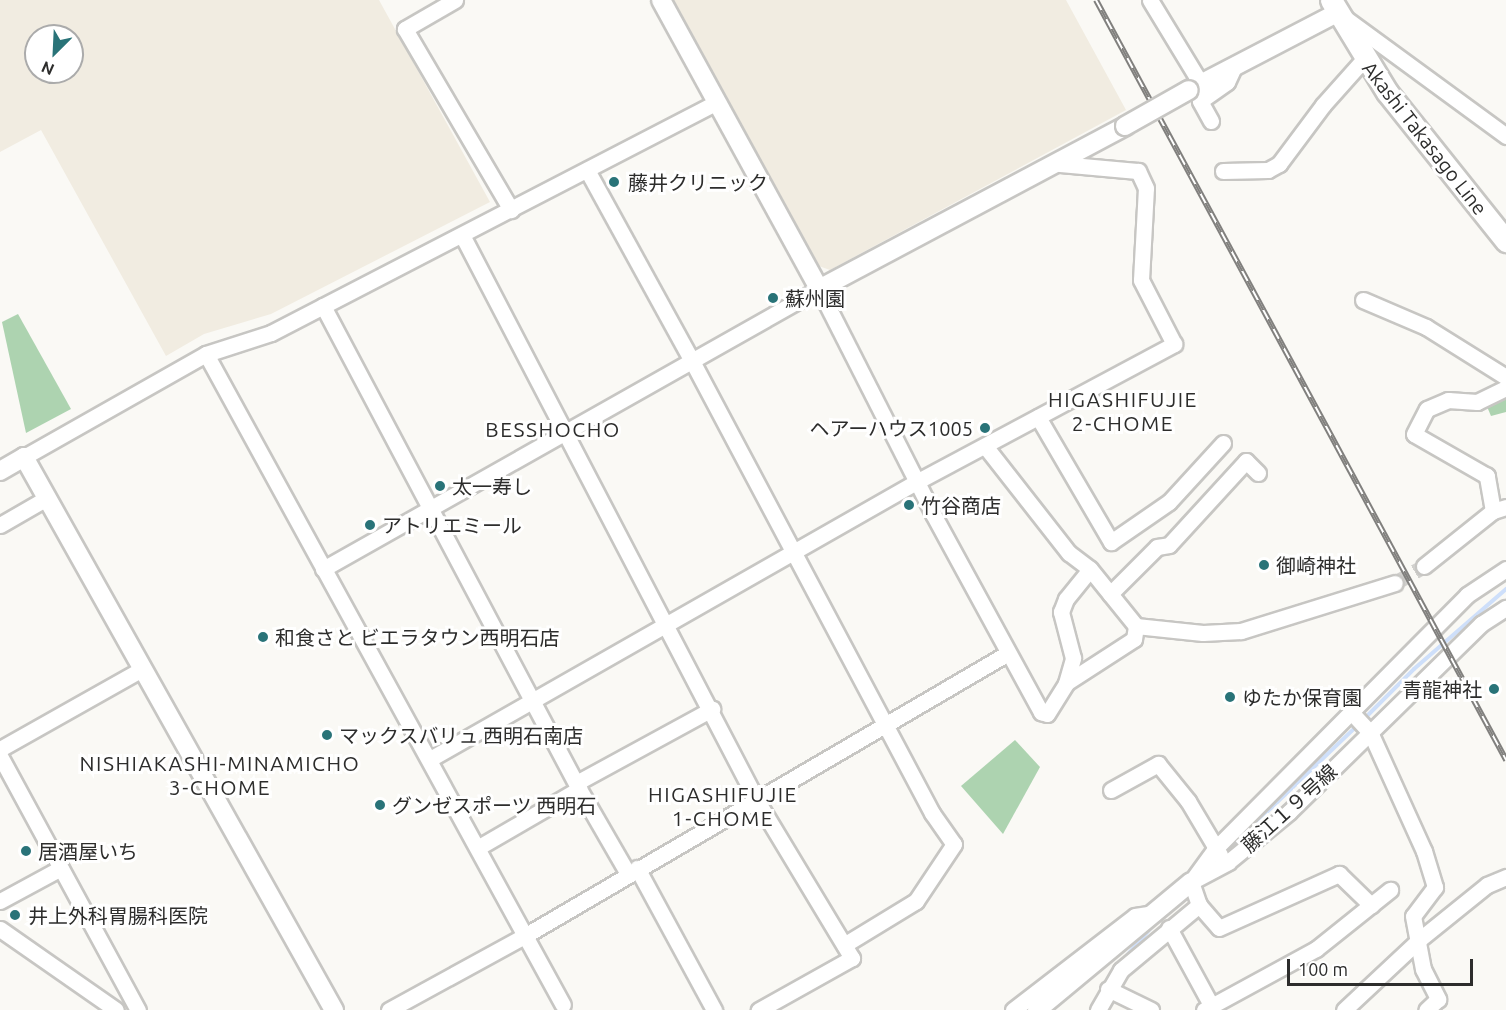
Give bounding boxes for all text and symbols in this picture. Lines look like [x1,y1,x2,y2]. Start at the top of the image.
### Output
north arrow [24,24,84,84]
street label: Akashi Takasago Line [1358,56,1492,220]
text: N [38,58,57,79]
place label: 藤井クリニック [628,170,768,194]
marker: 藤井クリニック [605,173,623,191]
place label: 蘇州園 [785,286,845,310]
marker: 蘇州園 [766,291,780,305]
district label: HIGASHIFUJIE 2-CHOME [1048,386,1198,436]
district label: BESSHOCHO [485,416,621,442]
place label: ヘアーハウス1005 [809,416,973,440]
marker: ヘアーハウス1005 [978,421,992,435]
place label: 太一寿し [452,474,532,498]
marker: 太一寿し [433,479,447,493]
place label: 竹谷商店 [921,493,1001,517]
marker: 竹谷商店 [902,498,916,512]
place label: アトリエミール [382,513,522,537]
marker: アトリエミール [363,518,377,532]
place label: 御崎神社 [1276,553,1356,577]
marker: 御崎神社 [1257,558,1271,572]
place label: 和食さと ビエラタウン西明石店 [275,625,560,649]
marker: 和食さと ビエラタウン西明石店 [256,630,270,644]
place label: 青龍神社 [1402,677,1482,701]
marker: 青龍神社 [1487,682,1501,696]
place label: ゆたか保育園 [1242,685,1362,709]
marker: ゆたか保育園 [1223,690,1237,704]
place label: マックスバリュ 西明石南店 [339,723,584,747]
marker: マックスバリュ 西明石南店 [320,728,334,742]
district label: NISHIAKASHI-MINAMICHO 3-CHOME [80,750,360,800]
street label: 藤江１９号線 [1236,759,1342,857]
district label: HIGASHIFUJIE 1-CHOME [648,781,798,831]
place label: グンゼスポーツ 西明石 [392,793,597,817]
marker: グンゼスポーツ 西明石 [373,798,387,812]
place label: 居酒屋いち [38,839,138,863]
marker: 居酒屋いち [19,844,33,858]
place label: 井上外科胃腸科医院 [28,903,208,927]
marker: 井上外科胃腸科医院 [6,906,24,924]
scale bar [1290,947,1476,985]
text: 100 m [1298,959,1348,979]

